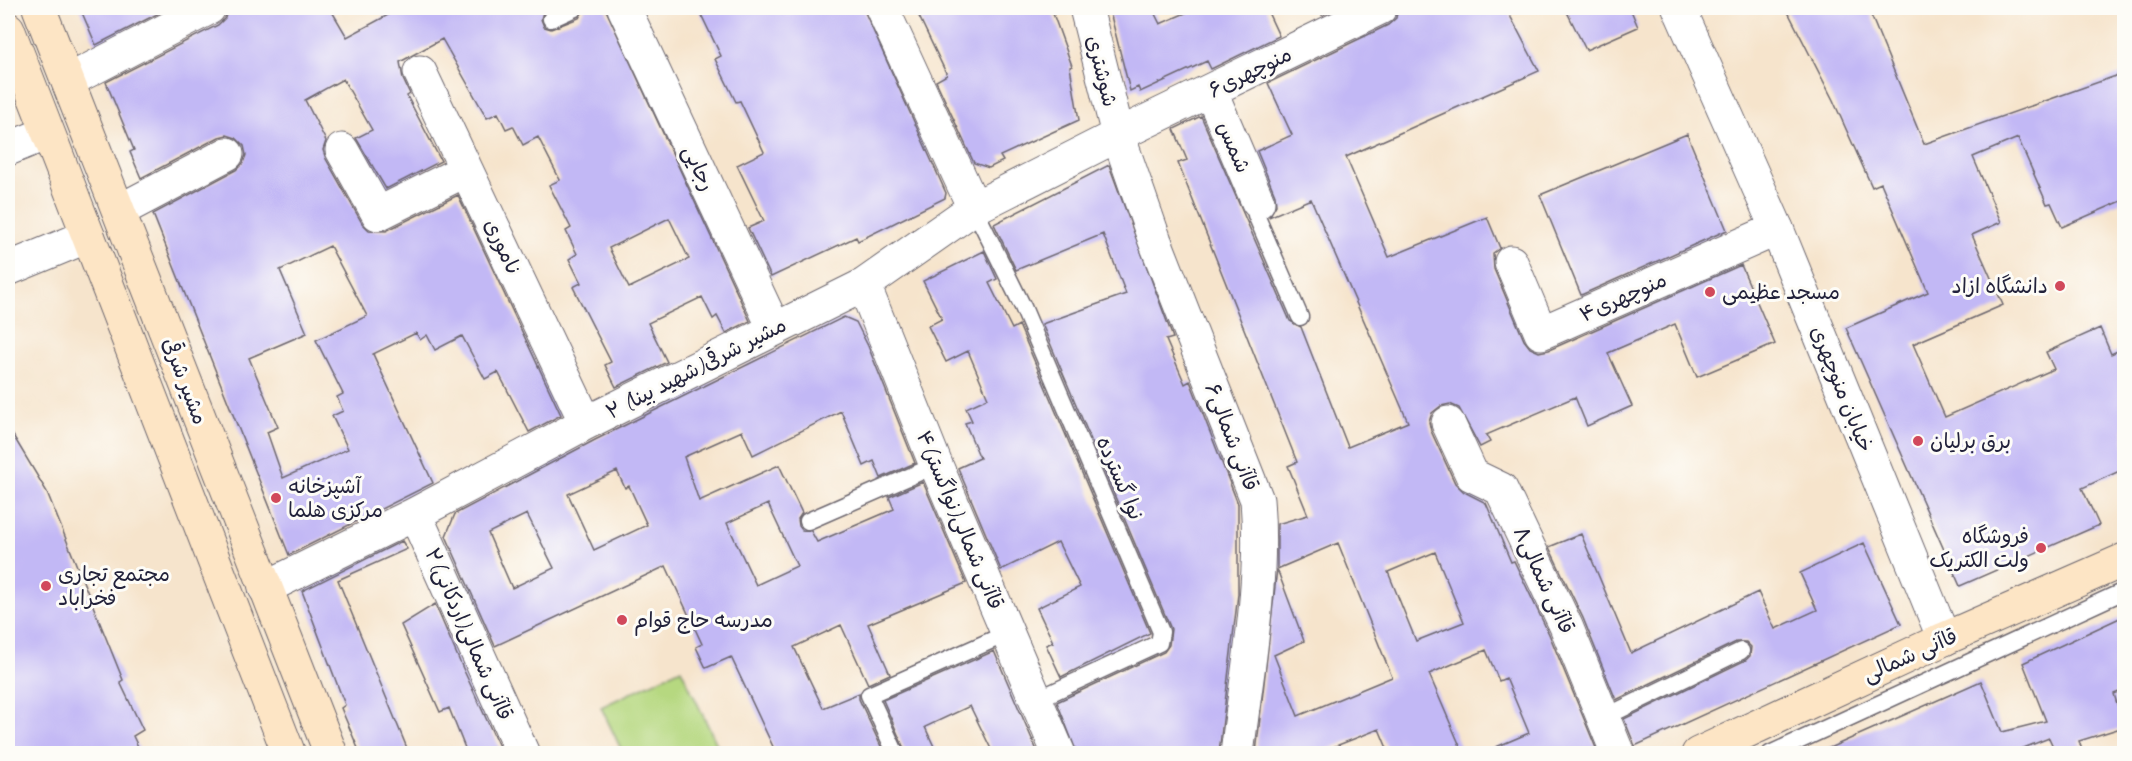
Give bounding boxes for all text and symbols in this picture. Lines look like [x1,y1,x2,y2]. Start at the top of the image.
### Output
street label: شوشتری [1081,33,1123,109]
street label: منوچهری۶ [1204,41,1296,104]
street label: شمس [1212,117,1256,177]
street label: رجایی [676,141,721,195]
street label: ناموری [479,215,527,279]
street label: منوچهری۴ [1575,266,1671,329]
place label: دانشگاه ازاد [1952,273,2048,299]
place label: مسجد عظیمی [1722,279,1840,306]
marker: دانشگاه ازاد [2053,279,2067,293]
marker: مسجد عظیمی [1703,285,1717,299]
street label: ۲ مشیر شرقی(شهید بینا) [601,311,791,425]
street label: خیابان منوچهری [1804,322,1879,456]
street label: مشیر شرقی [157,334,213,428]
street label: قاآنی شمالی۶ [1199,379,1264,495]
street label: ۴قاآنی شمالی(نواگستر) [910,427,1009,614]
place label: برق برلیان [1930,428,2011,454]
street label: نوا گسترده [1091,432,1149,524]
marker: برق برلیان [1911,434,1925,448]
place label: آشپزخانه مرکزی هلما [288,473,383,523]
marker: آشپزخانه مرکزی هلما [269,491,283,505]
street label: قاآنی شمالی۸ [1507,522,1580,638]
place label: فروشگاه ولت الکتریک [1929,523,2029,573]
marker: فروشگاه ولت الکتریک [2034,541,2048,555]
street label: ۲قاآنی شمالی(اردکانی) [418,544,519,725]
place label: مجتمع تجاری فخراباد [58,561,170,611]
marker: مجتمع تجاری فخراباد [39,579,53,593]
place label: مدرسه حاج قوام [634,607,773,636]
marker: مدرسه حاج قوام [615,613,629,627]
street label: قاآنی شمالی [1859,623,1962,688]

